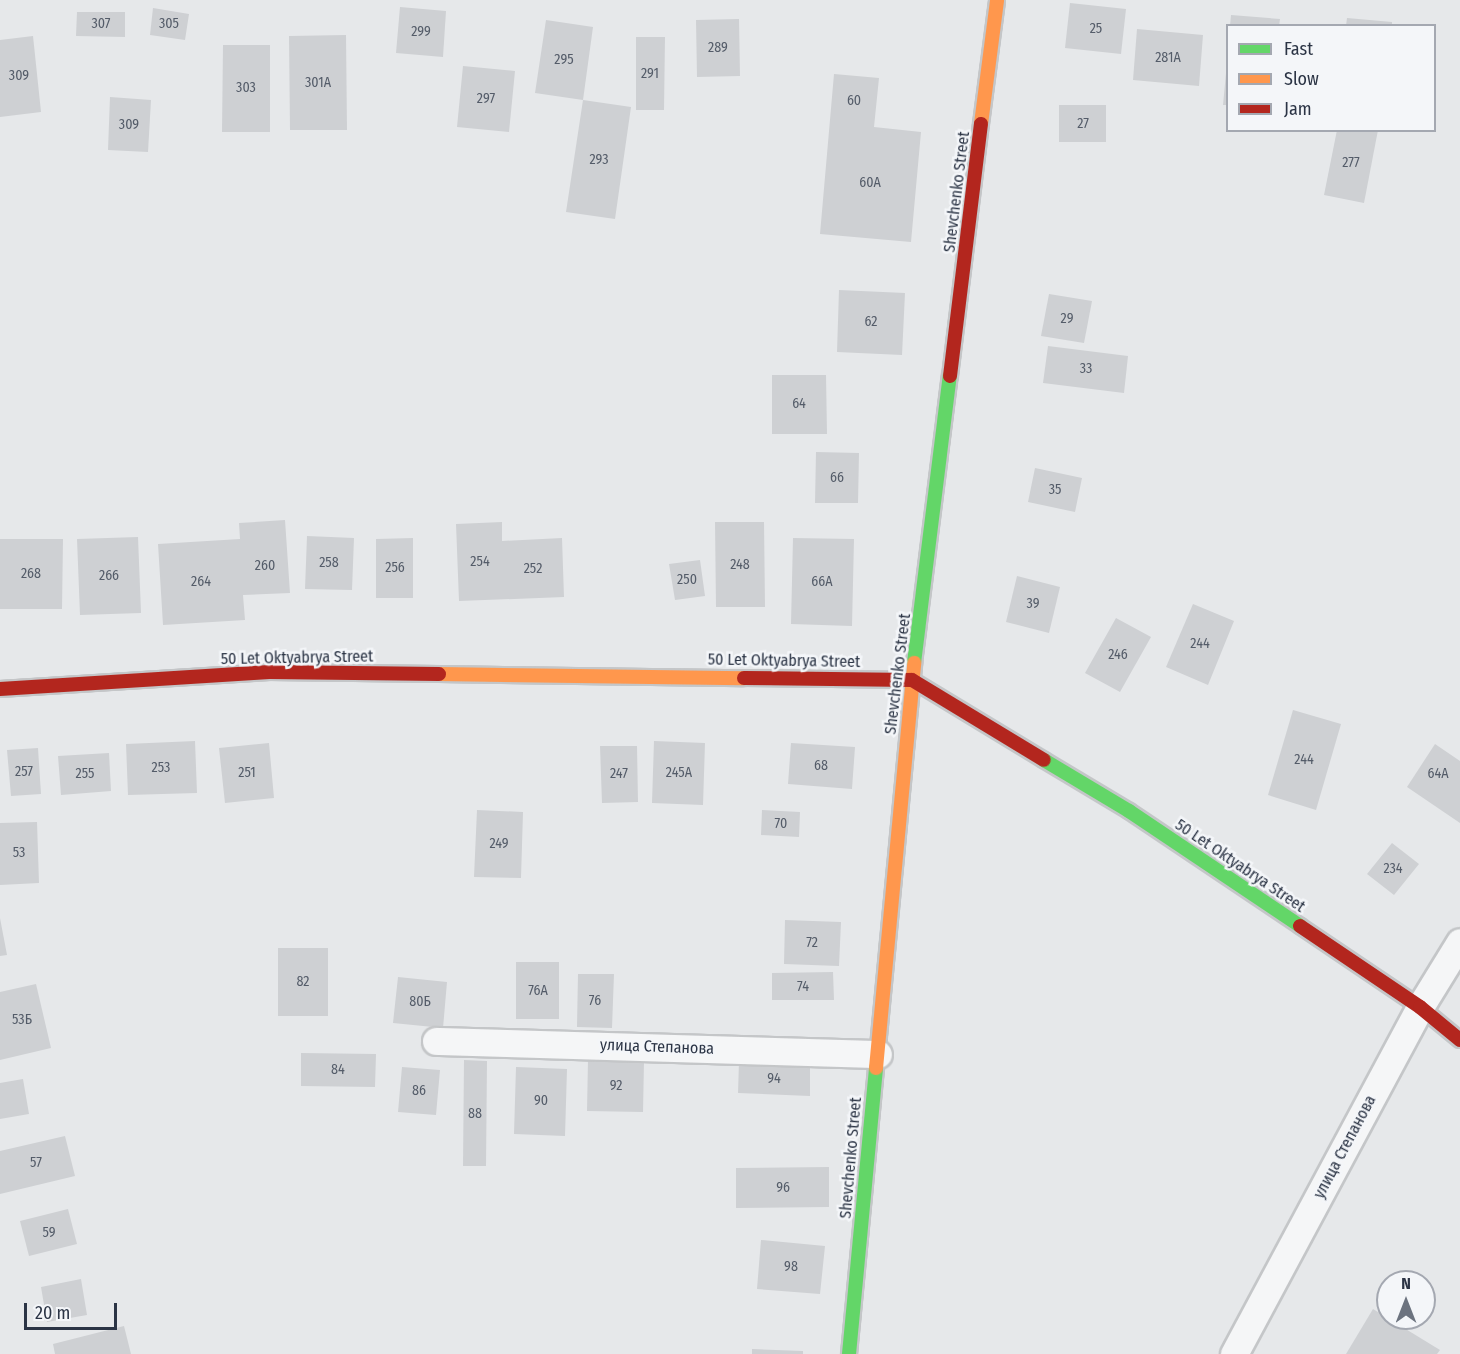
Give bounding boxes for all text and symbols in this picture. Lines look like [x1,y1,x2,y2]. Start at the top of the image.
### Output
house number: 307 [91,16,111,32]
house number: 305 [159,16,179,32]
house number: 25 [1090,21,1102,37]
house number: 299 [411,24,431,40]
legend [1226,24,1436,132]
text: Fast [1284,38,1313,60]
house number: 289 [708,40,728,56]
house number: 281А [1155,50,1181,66]
house number: 295 [554,52,574,68]
house number: 291 [641,66,659,82]
house number: 309 [9,68,29,84]
text: Slow [1284,68,1319,90]
house number: 301А [305,75,331,91]
house number: 303 [236,80,256,96]
house number: 297 [477,91,495,107]
house number: 60 [847,93,861,109]
text: Jam [1284,98,1312,120]
house number: 27 [1077,116,1089,132]
house number: 309 [119,117,139,133]
street label: Shevchenko Street [940,130,974,254]
house number: 293 [590,152,608,168]
house number: 277 [1342,155,1360,171]
house number: 60А [859,175,881,191]
house number: 29 [1061,311,1073,327]
house number: 62 [865,314,877,330]
house number: 33 [1080,361,1092,377]
house number: 64 [792,396,806,412]
house number: 66 [830,470,844,486]
house number: 35 [1049,482,1061,498]
house number: 254 [470,554,490,570]
house number: 258 [319,555,339,571]
house number: 248 [730,557,750,573]
house number: 260 [255,558,275,574]
house number: 256 [385,560,405,576]
house number: 252 [524,561,542,577]
house number: 268 [21,566,41,582]
house number: 266 [99,568,119,584]
house number: 250 [677,572,697,588]
house number: 264 [191,574,211,590]
house number: 66А [811,574,833,590]
house number: 39 [1027,596,1039,612]
street label: Shevchenko Street [881,612,915,736]
house number: 244 [1190,636,1210,652]
street label: 50 Let Oktyabrya Street [221,647,373,669]
house number: 246 [1108,647,1128,663]
street label: 50 Let Oktyabrya Street [708,650,860,672]
house number: 244 [1294,752,1314,768]
house number: 68 [814,758,828,774]
house number: 253 [152,760,170,776]
house number: 257 [15,764,33,780]
house number: 251 [238,765,256,781]
house number: 245А [666,765,692,781]
house number: 255 [76,766,94,782]
house number: 247 [610,766,628,782]
house number: 64А [1427,766,1449,782]
street label: 50 Let Oktyabrya Street [1171,815,1309,917]
house number: 70 [775,816,787,832]
house number: 249 [489,836,509,852]
house number: 53 [13,845,25,861]
house number: 234 [1383,861,1403,877]
house number: 72 [806,935,818,951]
house number: 82 [296,974,310,990]
house number: 74 [797,979,809,995]
house number: 76А [528,983,548,999]
house number: 76 [589,993,601,1009]
house number: 80Б [409,994,431,1010]
house number: 53Б [12,1012,32,1028]
street label: улица Степанова [600,1035,714,1059]
house number: 84 [331,1062,345,1078]
house number: 94 [767,1071,781,1087]
house number: 92 [610,1078,622,1094]
house number: 86 [412,1083,426,1099]
street label: улица Степанова [1310,1092,1380,1202]
house number: 90 [534,1093,548,1109]
street label: Shevchenko Street [836,1097,866,1219]
house number: 88 [468,1106,482,1122]
house number: 57 [30,1155,42,1171]
house number: 96 [776,1180,790,1196]
house number: 59 [42,1225,56,1241]
house number: 98 [784,1259,798,1275]
north arrow [1376,1270,1436,1330]
text: N [1401,1274,1411,1293]
scale bar [27,1291,120,1329]
text: 20 m [35,1302,70,1324]

